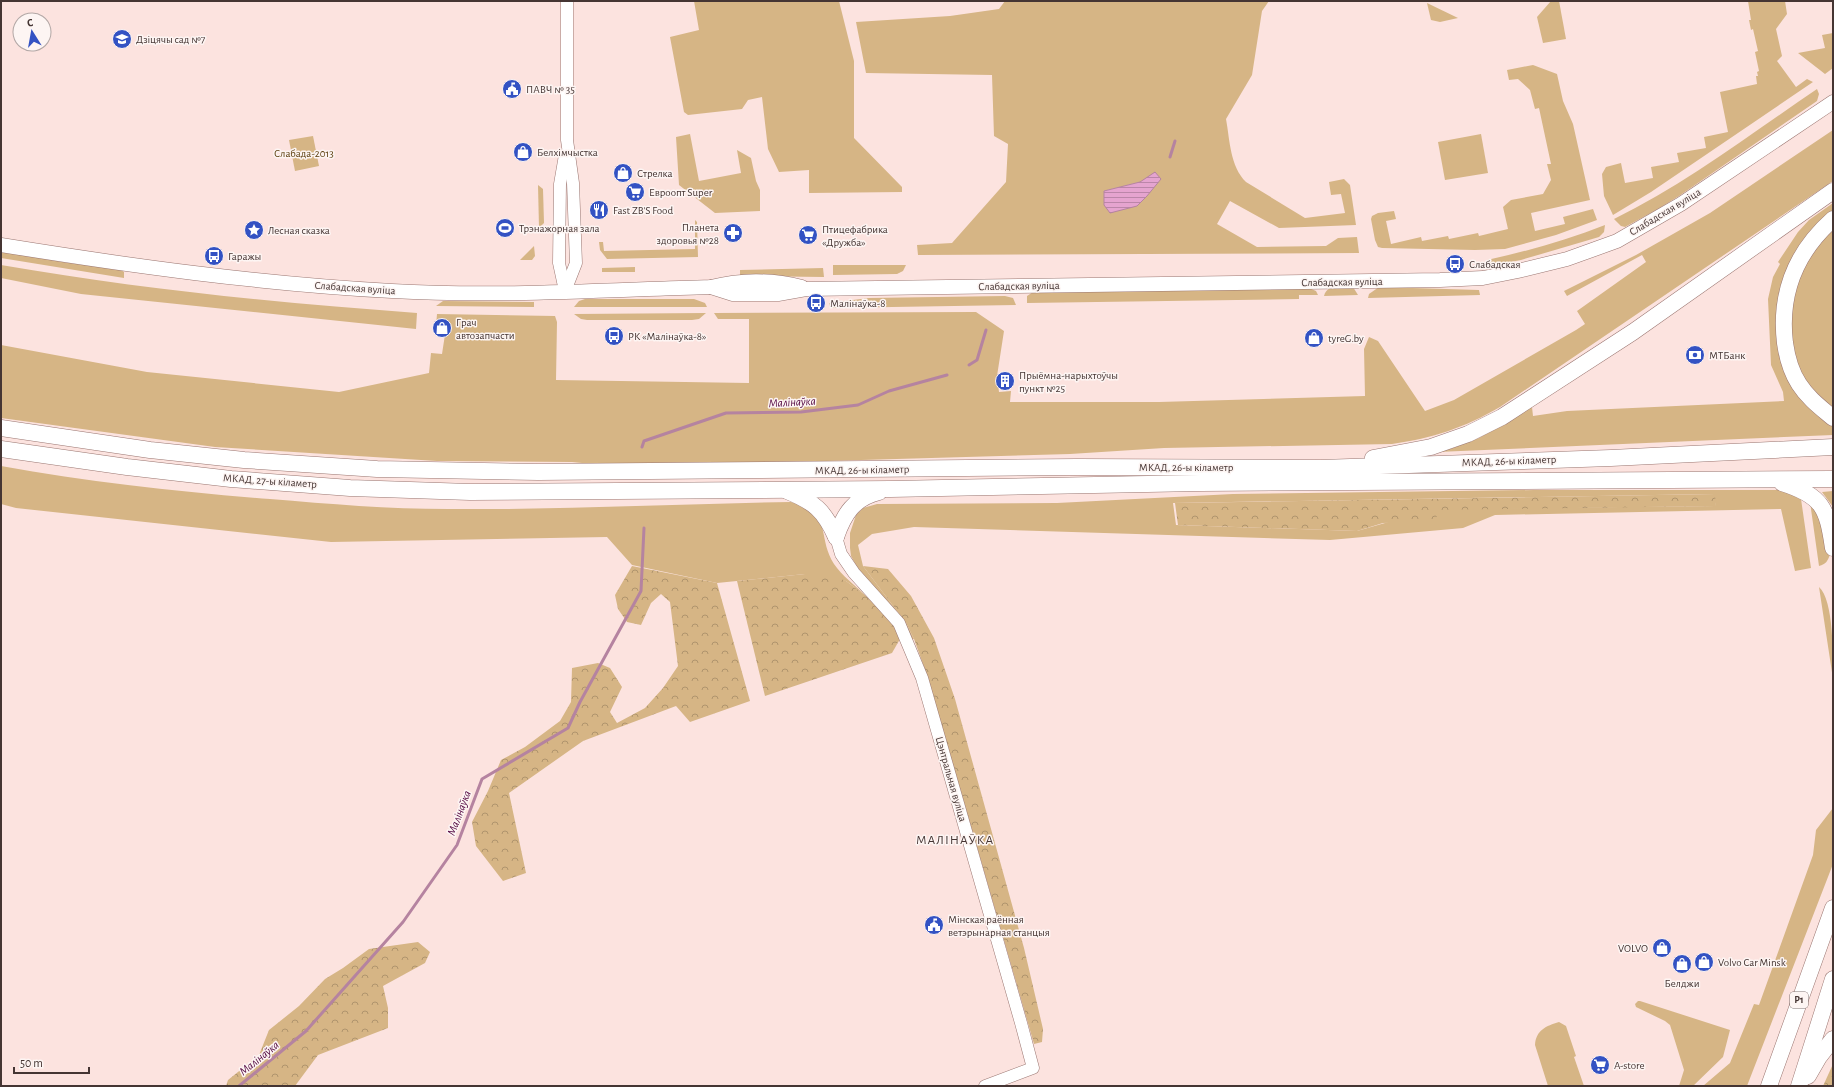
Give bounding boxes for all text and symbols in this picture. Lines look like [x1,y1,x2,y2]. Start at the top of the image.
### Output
north arrow [12,12,52,52]
text: С [26,17,34,29]
school or university icon: Дзіцячы сад №7 [111,28,133,50]
place label: Дзіцячы сад №7 [136,34,206,45]
public building icon: ПАВЧ № 35 [501,78,523,100]
place label: ПАВЧ № 35 [526,84,575,95]
shop icon: Белхімчыстка [512,141,534,163]
place label: Белхімчыстка [537,147,598,158]
park label: Слабада-2013 [274,148,334,159]
shop icon: Стрелка [612,162,634,184]
place label: Стрелка [637,168,672,179]
supermarket icon: Евроопт Super [624,181,646,203]
street label: Слабадская вуліца [1627,186,1703,238]
place label: Евроопт Super [649,187,713,198]
restaurant icon: Fast ZB'S Food [588,199,610,221]
place label: Fast ZB'S Food [613,205,674,216]
sports icon: Трэнажорная зала [494,217,516,239]
place icon: Лесная сказка [243,219,265,241]
place label: Планета здоровья №28 [657,222,719,246]
pharmacy icon: Планета здоровья №28 [722,222,744,244]
place label: Трэнажорная зала [519,223,600,234]
supermarket icon: Птицефабрика «Дружба» [797,224,819,246]
place label: Птицефабрика «Дружба» [822,224,888,248]
place label: Лесная сказка [268,225,330,236]
bus stop icon: Гаражы [203,245,225,267]
place label: Гаражы [228,251,261,262]
bus stop icon: Слабадская [1444,253,1466,275]
place label: Слабадская [1469,259,1521,270]
street label: Слабадская вуліца [1301,276,1383,288]
street label: Слабадская вуліца [314,280,396,296]
street label: Слабадская вуліца [978,280,1060,292]
bus stop icon: Малінаўка-8 [805,292,827,314]
place label: Малінаўка-8 [830,298,885,309]
shop icon: Грач автозапчасти [431,317,453,339]
place label: Грач автозапчасти [456,317,515,341]
bus stop icon: РК «Малінаўка-8» [603,325,625,347]
shop icon: tyreG.by [1303,327,1325,349]
place label: РК «Малінаўка-8» [628,331,706,342]
place label: tyreG.by [1328,333,1364,344]
bank icon: МТБанк [1684,344,1706,366]
place label: МТБанк [1709,350,1745,361]
building icon: Прыёмна-нарыхтоўчы пункт №25 [994,370,1016,392]
place label: Прыёмна-нарыхтоўчы пункт №25 [1019,370,1118,394]
water label: Малінаўка [768,395,816,409]
street label: МКАД, 26-ы кіламетр [1462,454,1557,468]
street label: МКАД, 26-ы кіламетр [1139,462,1234,473]
street label: МКАД, 26-ы кіламетр [815,464,910,476]
street label: МКАД, 27-ы кіламетр [223,472,318,490]
street label: Цэнтральная вуліца [934,735,968,823]
water label: Малінаўка [445,789,473,837]
district label: МАЛІНАЎКА [916,834,994,847]
public building icon: Мінская раённая ветэрынарная станцыя [923,914,945,936]
place label: Мінская раённая ветэрынарная станцыя [948,914,1050,938]
shop icon: VOLVO [1651,937,1673,959]
place label: VOLVO [1618,943,1648,954]
shop icon: Volvo Car Minsk [1693,951,1715,973]
shop icon: Белджи [1671,953,1693,975]
place label: Volvo Car Minsk [1718,957,1786,968]
place label: Белджи [1665,978,1699,989]
road number: Р1 [1790,992,1808,1008]
water label: Малінаўка [237,1038,281,1078]
scale bar [14,1049,89,1075]
supermarket icon: А-store [1589,1054,1611,1076]
text: 50 m [20,1057,43,1069]
place label: А-store [1614,1060,1645,1071]

